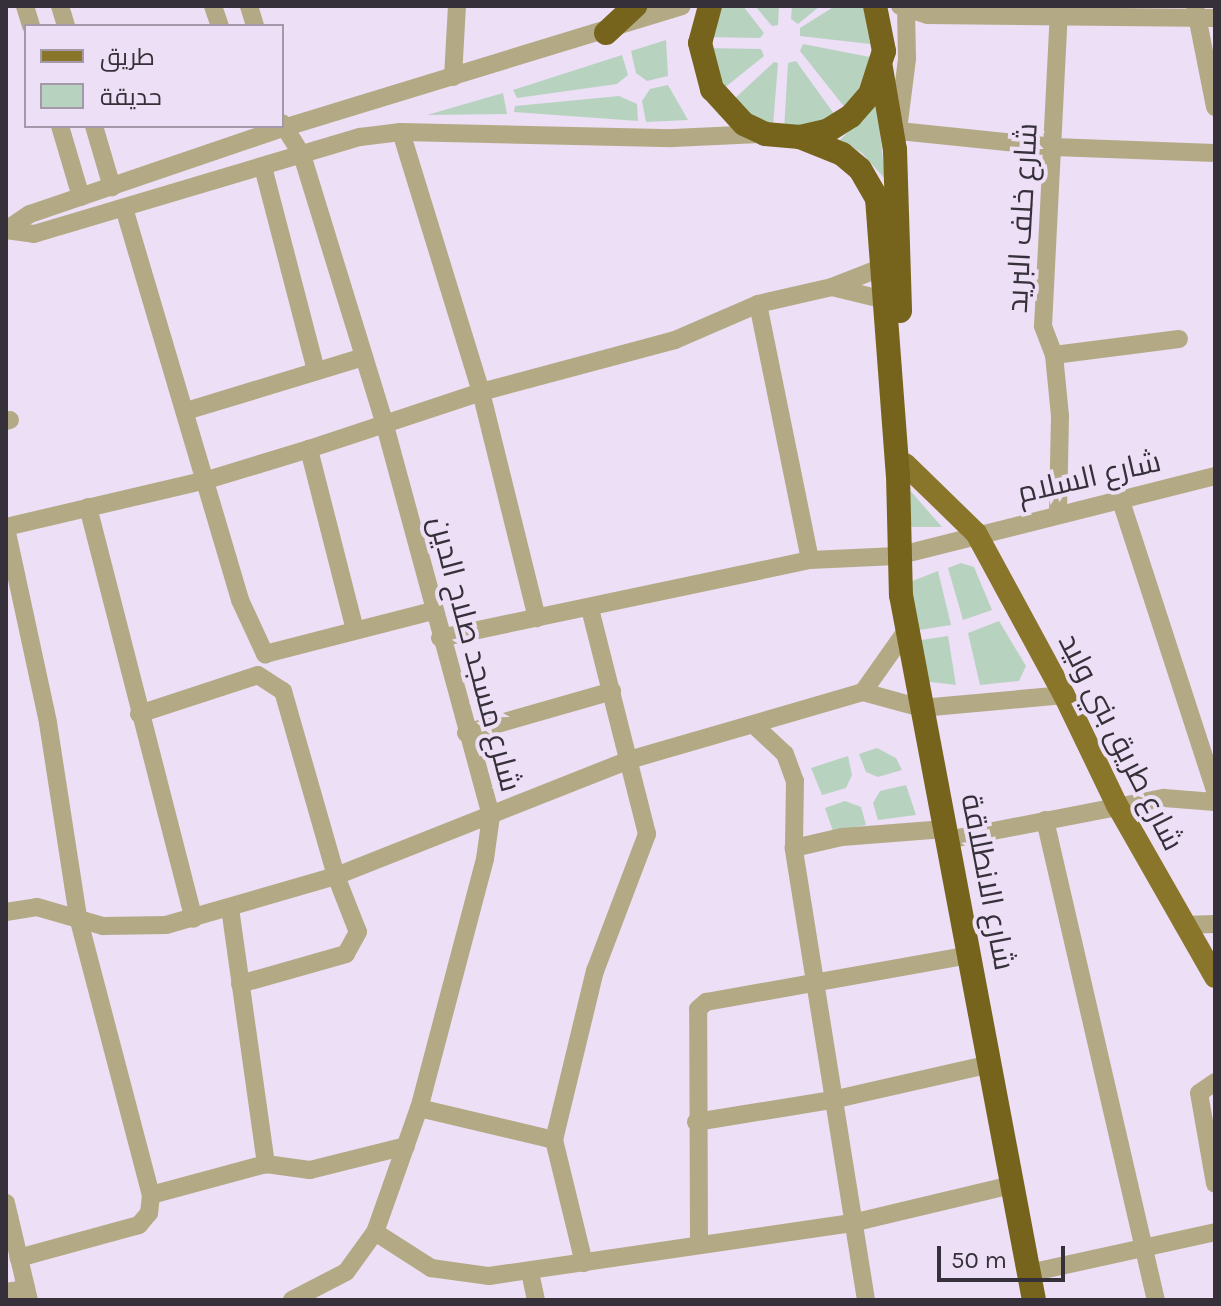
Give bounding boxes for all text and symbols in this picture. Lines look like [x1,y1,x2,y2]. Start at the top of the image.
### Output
legend [24,24,284,128]
text: طريق [100,43,155,71]
text: حديقة [100,83,162,111]
street label: شارع خلف البريد [999,122,1045,314]
street label: شارع السلام [1014,443,1164,511]
street label: شلرع مسجد صلاح الدين [421,512,529,796]
street label: شارع طريق بني وليد [1051,627,1191,857]
street label: شارع الانطلاقة [953,791,1023,973]
scale bar [941,1230,1069,1280]
text: 50 m [951,1246,1007,1274]

